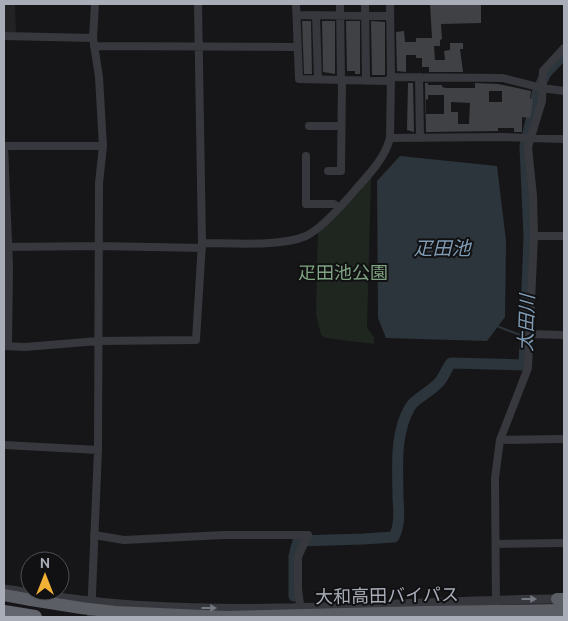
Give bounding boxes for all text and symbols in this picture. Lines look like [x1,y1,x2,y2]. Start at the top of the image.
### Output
water label: 疋田池 [413,237,472,259]
park label: 疋田池公園 [298,262,388,282]
water label: 太田川 [514,292,538,352]
north arrow [20,551,70,601]
text: N [40,555,50,571]
street label: 大和高田バイパス [315,584,459,606]
one-way arrow [521,595,537,603]
one-way arrow [201,604,217,612]

